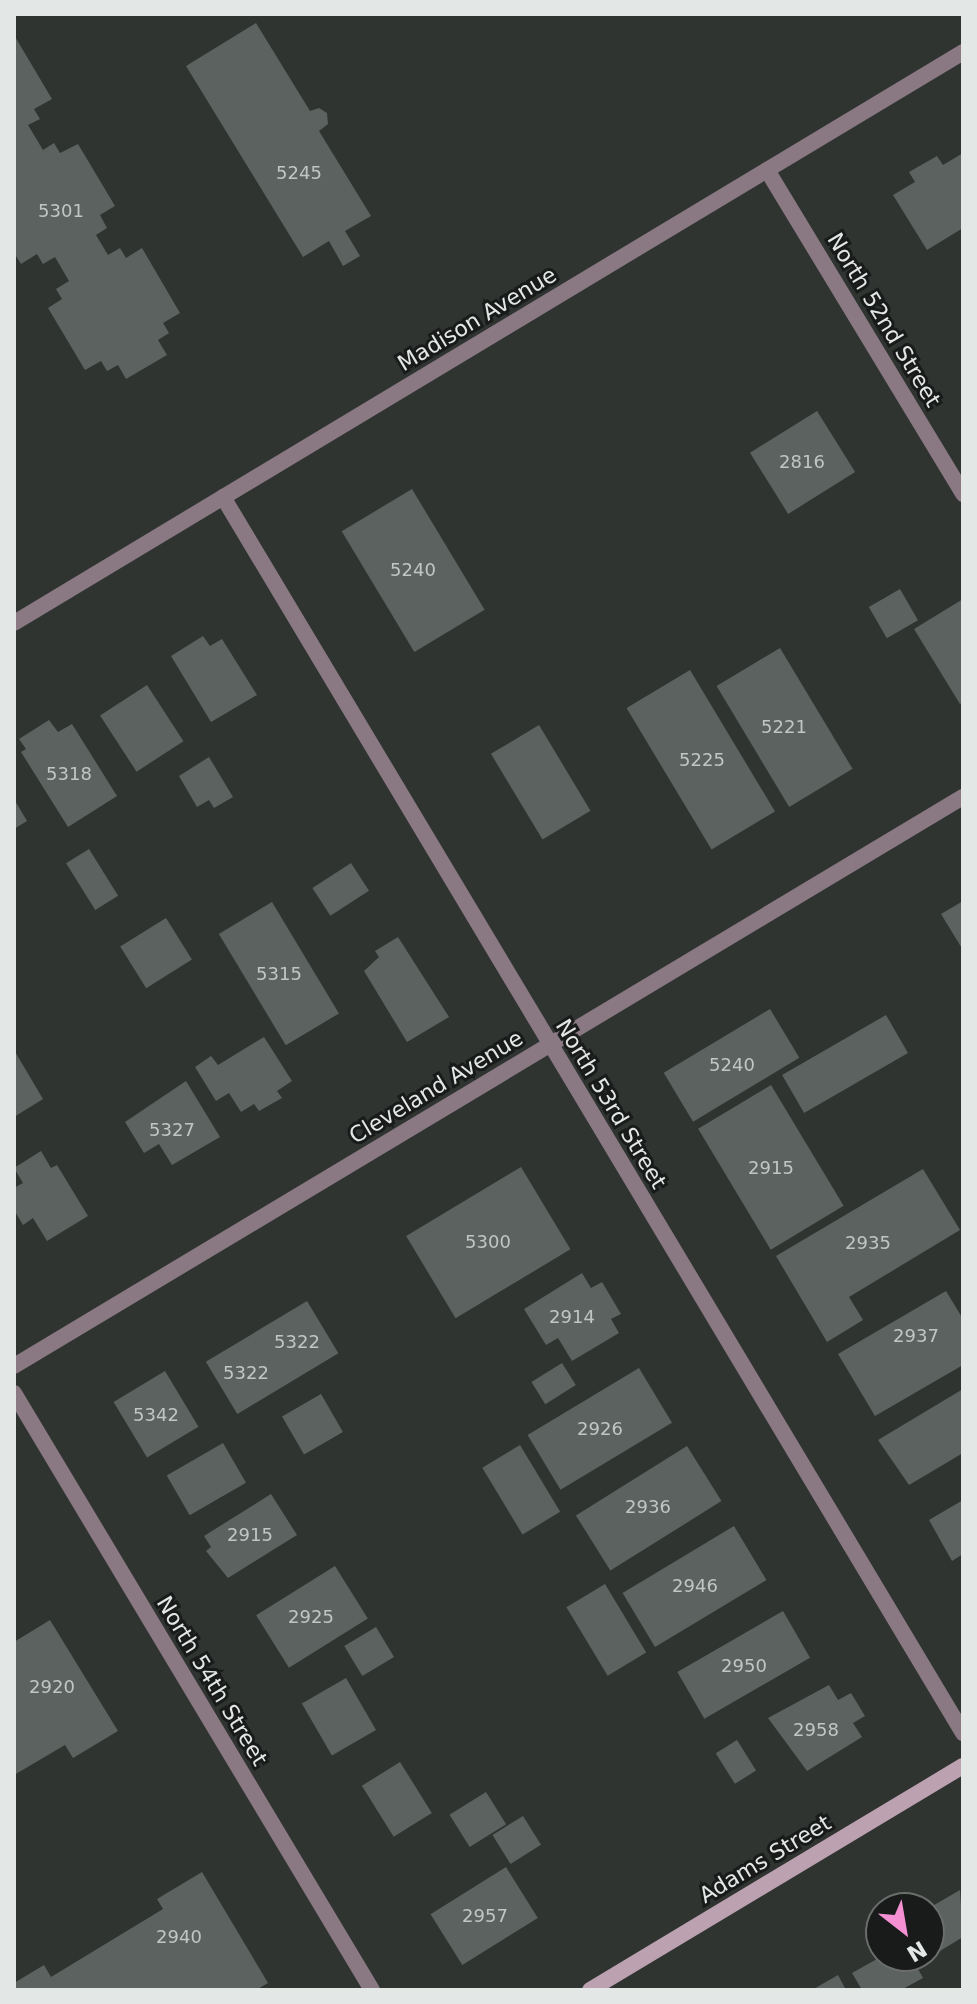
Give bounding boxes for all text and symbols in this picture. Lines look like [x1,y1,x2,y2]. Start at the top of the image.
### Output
house number: 5245 [276,162,322,184]
house number: 5301 [38,200,84,222]
street label: North 52nd Street [822,228,946,412]
street label: Madison Avenue [393,261,561,377]
house number: 2816 [779,451,825,473]
house number: 5240 [390,559,436,581]
house number: 5221 [761,716,807,738]
house number: 5225 [679,749,725,771]
house number: 5318 [46,763,92,785]
house number: 5315 [256,963,302,985]
street label: North 53rd Street [550,1014,672,1194]
street label: Cleveland Avenue [344,1025,528,1149]
house number: 5240 [709,1054,755,1076]
house number: 5327 [149,1119,195,1141]
house number: 2915 [748,1157,794,1179]
house number: 5300 [465,1231,511,1253]
house number: 2935 [845,1232,891,1254]
house number: 2914 [549,1306,595,1328]
house number: 2937 [893,1325,939,1347]
house number: 5322 [274,1331,320,1353]
house number: 5322 [223,1362,269,1384]
house number: 5342 [133,1404,179,1426]
house number: 2926 [577,1418,623,1440]
house number: 2936 [625,1496,671,1518]
house number: 2915 [227,1524,273,1546]
house number: 2946 [672,1575,718,1597]
street label: North 54th Street [151,1592,273,1770]
house number: 2925 [288,1606,334,1628]
house number: 2950 [721,1655,767,1677]
house number: 2920 [29,1676,75,1698]
house number: 2958 [793,1719,839,1741]
street label: Adams Street [694,1809,836,1909]
north arrow [865,1892,945,1972]
house number: 2957 [462,1905,508,1927]
house number: 2940 [156,1926,202,1948]
text: N [902,1936,931,1967]

